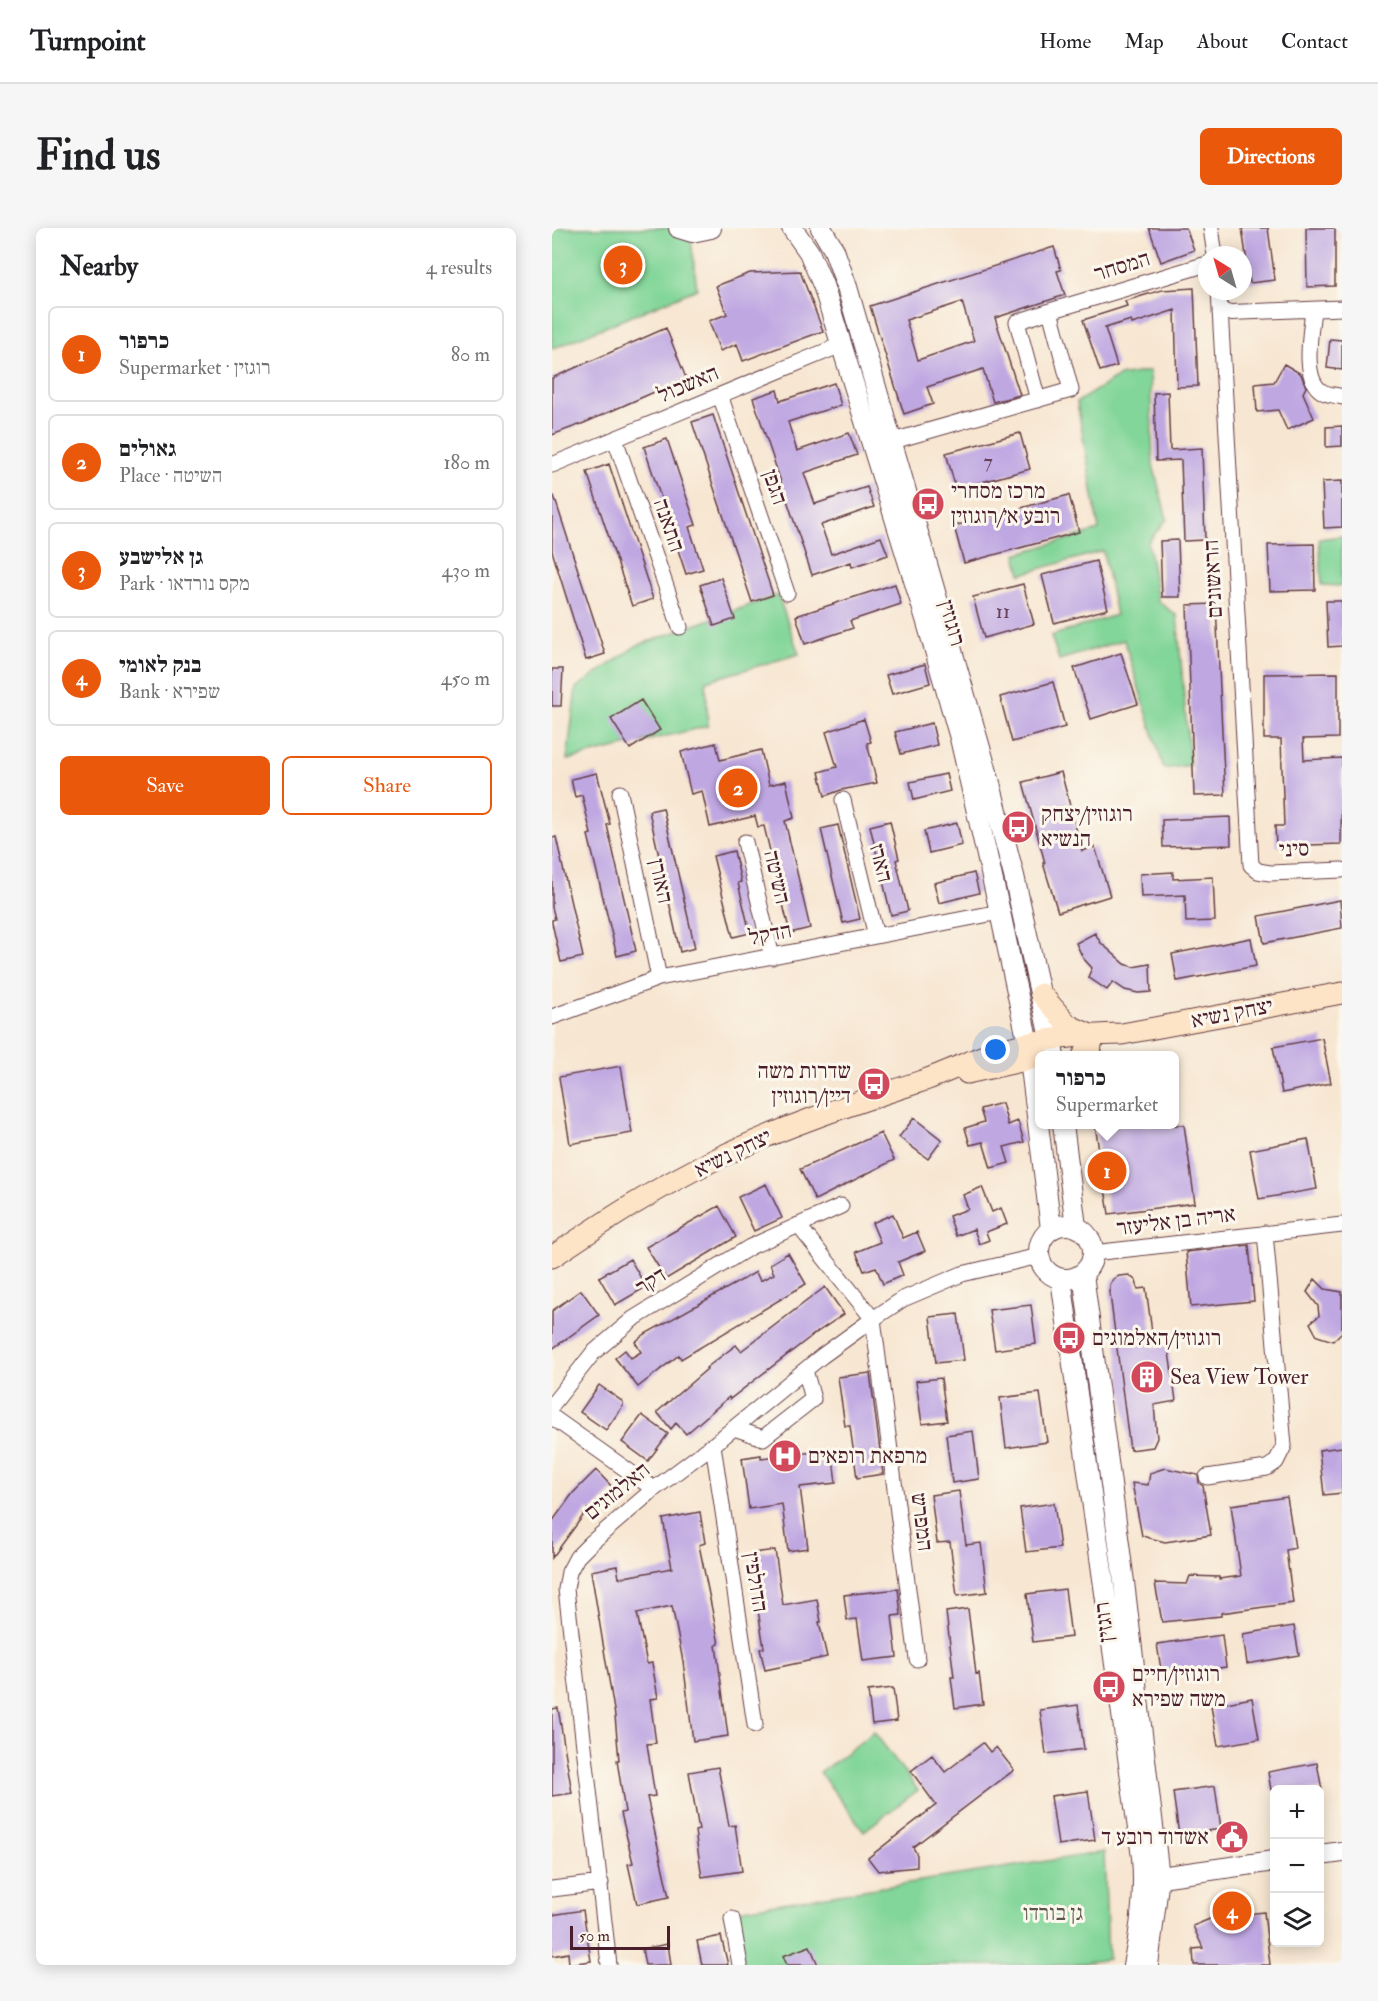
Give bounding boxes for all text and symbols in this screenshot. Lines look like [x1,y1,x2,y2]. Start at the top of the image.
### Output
text: Turnpoint [30,24,146,59]
text: Home [1039,28,1091,55]
text: Map [1124,28,1164,55]
text: About [1197,28,1248,55]
text: Contact [1281,28,1348,55]
button: Directions [1200,128,1342,185]
text: Find us [36,130,160,182]
pin: 3 [604,243,642,288]
street label: המסחר [1091,244,1153,288]
north arrow [1198,246,1252,300]
text: Nearby [60,251,138,283]
text: 4 results [426,255,492,280]
text: כרפור [119,327,169,355]
text: 1 [78,342,85,367]
text: 80 m [451,342,490,367]
text: Supermarket · רוגזין [119,355,271,380]
street label: האשכול [653,359,723,409]
text: גאולים [119,435,176,463]
house number: 7 [983,449,993,474]
text: 2 [76,450,87,475]
text: 180 m [443,450,490,475]
text: Place · השיטה [119,463,222,488]
street label: הגפן [756,466,794,508]
place label: מרכז מסחרי רובע א׳/רוגוזין [951,477,1061,530]
bus stop icon: מרכז מסחרי רובע א׳/רוגוזין [910,486,946,522]
street label: התאנה [647,495,691,555]
street label: הראשונים [1197,539,1229,619]
text: גן אלישבע [119,543,203,571]
text: 3 [78,558,85,583]
text: 430 m [442,558,490,583]
text: Park · מקס נורדאו [119,571,250,596]
street label: רוגוזין [932,597,972,649]
house number: 11 [996,599,1010,624]
text: בנק לאומי [119,651,201,679]
text: 4 [76,666,87,691]
text: 450 m [441,666,490,691]
text: Bank · שפירא [119,679,220,704]
button: Save [60,756,270,815]
button: Share [282,756,492,815]
pin: 2 [718,766,758,810]
place label: רוגוזין/יצחק הנשיא [1041,800,1133,853]
bus stop icon: רוגוזין/יצחק הנשיא [1000,809,1036,845]
street label: סיני [1278,834,1310,864]
street label: הארז [863,841,899,885]
street label: השיטה [757,847,797,907]
street label: האורן [643,856,679,906]
street label: הדקל [746,916,794,952]
street label: יצחק נשיא [1189,991,1275,1035]
your location [981,1035,1010,1064]
popup [1035,1051,1179,1129]
place label: שדרות משה דיין/רוגוזין [757,1057,851,1110]
text: כרפור [1056,1064,1106,1092]
bus stop icon: שדרות משה דיין/רוגוזין [856,1066,892,1102]
text: Supermarket [1056,1092,1158,1117]
street label: יצחק נשיא [690,1122,776,1184]
pin: 1 [1088,1148,1126,1194]
street label: אריה בן אליעזר [1115,1200,1237,1242]
street label: דקר [630,1261,672,1301]
bus stop icon: רוגוזין/האלמוגים [1051,1320,1087,1356]
place label: רוגוזין/האלמוגים [1092,1324,1221,1352]
building icon: Sea View Tower [1129,1359,1165,1395]
place label: Sea View Tower [1170,1363,1309,1391]
hospital icon: מרפאת רופאים [767,1438,803,1474]
place label: מרפאת רופאים [808,1442,927,1470]
street label: האלמוגים [578,1456,656,1526]
street label: המפרש [905,1491,939,1553]
street label: הדולפין [737,1550,775,1614]
street label: רוגזין [1088,1600,1120,1644]
place label: רוגוזין/חיים משה שפירא [1132,1660,1226,1713]
bus stop icon: רוגוזין/חיים משה שפירא [1091,1669,1127,1705]
map controls [1270,1785,1324,1947]
button: + [1270,1785,1324,1839]
public building icon: אשדוד רובע ד [1214,1819,1250,1855]
place label: אשדוד רובע ד [1101,1823,1209,1851]
button: − [1270,1839,1324,1893]
pin: 4 [1212,1888,1252,1934]
button: layers [1270,1893,1324,1947]
park label: גן בורדו [1023,1899,1083,1927]
scale bar [570,1923,670,1950]
text: 50 m [579,1926,610,1946]

